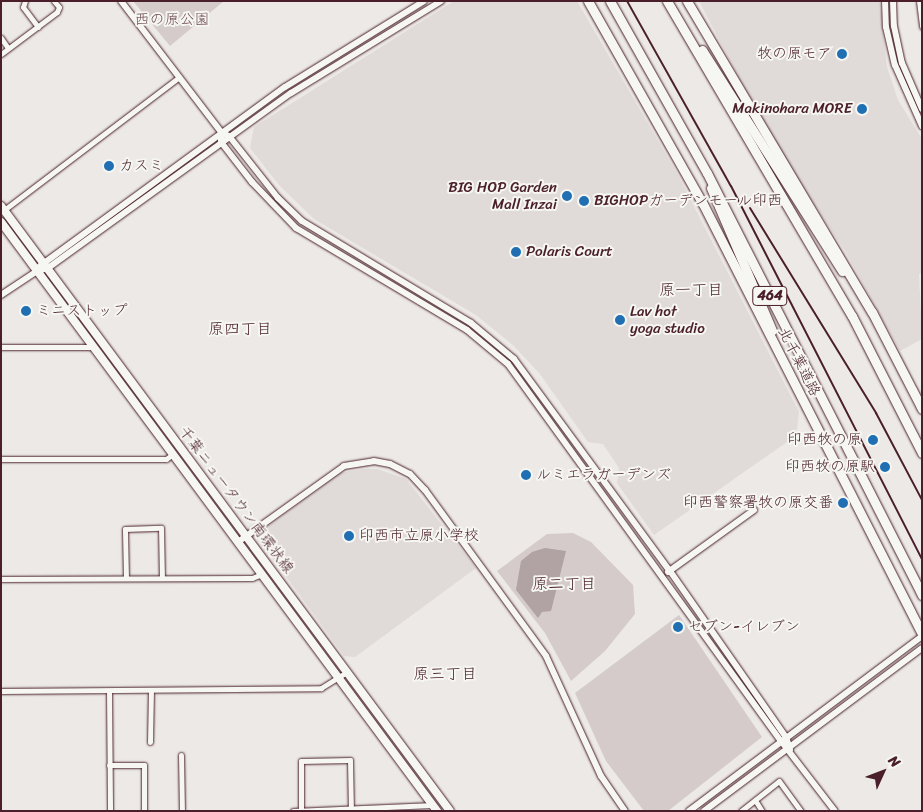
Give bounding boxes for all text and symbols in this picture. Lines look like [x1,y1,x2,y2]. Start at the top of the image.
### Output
park label: 西の原公園 [135,11,209,29]
place label: 牧の原モア [757,45,832,63]
marker: 牧の原モア [836,48,848,60]
place label: Makinohara MORE [732,100,852,118]
marker: Makinohara MORE [856,103,868,115]
place label: カスミ [119,157,164,175]
marker: カスミ [103,160,115,172]
place label: BIG HOP Garden Mall Inzai [449,178,557,213]
marker: BIG HOP Garden Mall Inzai [561,190,573,202]
place label: BIGHOPガーデンモール印西 [594,192,783,210]
marker: BIGHOPガーデンモール印西 [578,195,590,207]
place label: Polaris Court [526,243,613,261]
marker: Polaris Court [510,246,522,258]
district label: 原一丁目 [659,280,723,300]
road number: 464 [751,284,789,308]
place label: ミニストップ [36,302,126,320]
place label: Lav hot yoga studio [630,302,705,337]
marker: ミニストップ [20,305,32,317]
marker: Lav hot yoga studio [614,314,626,326]
district label: 原四丁目 [208,319,272,339]
street label: 北千葉道路 [774,325,824,399]
street label: 千葉ニュータウン南環状線 [175,423,297,577]
place label: 印西牧の原 [787,431,862,449]
marker: 印西牧の原 [866,433,880,447]
place label: 印西牧の原駅 [785,458,875,476]
marker: 印西牧の原駅 [879,461,891,473]
place label: ルミエラガーデンズ [536,466,671,484]
marker: ルミエラガーデンズ [520,469,532,481]
place label: 印西警察署牧の原交番 [683,494,833,512]
marker: 印西警察署牧の原交番 [837,497,849,509]
place label: 印西市立原小学校 [359,527,479,545]
marker: 印西市立原小学校 [343,530,355,542]
district label: 原二丁目 [532,574,596,594]
place label: セブン-イレブン [688,618,800,636]
marker: セブン-イレブン [672,621,684,633]
district label: 原三丁目 [413,664,477,684]
north arrow [858,747,908,797]
text: N [882,749,907,773]

